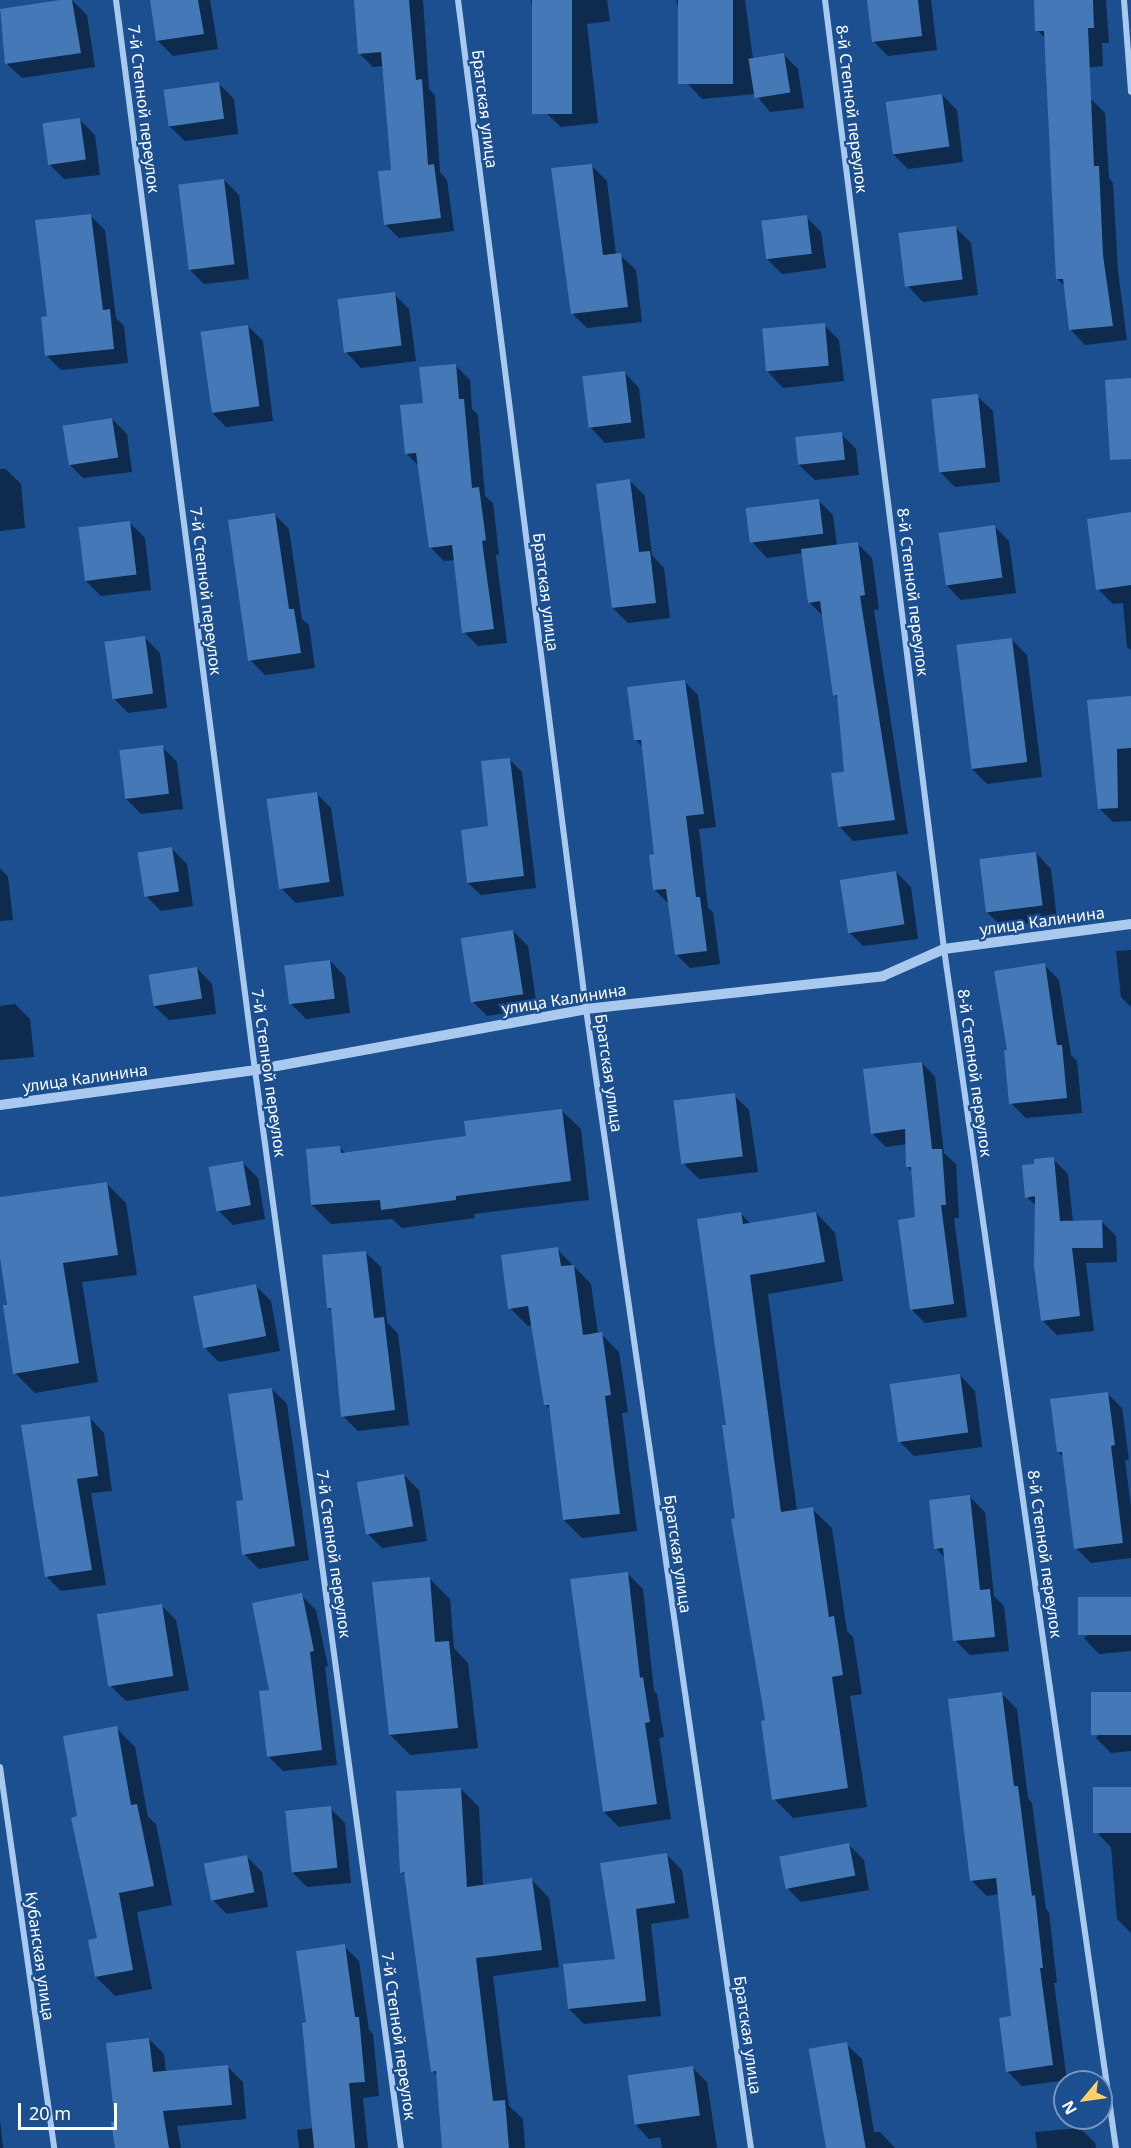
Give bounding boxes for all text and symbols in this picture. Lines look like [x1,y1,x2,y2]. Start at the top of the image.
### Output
street label: 7-й Степной переулок [124,24,164,194]
street label: 8-й Степной переулок [832,24,872,194]
street label: Братская улица [468,49,502,169]
street label: 7-й Степной переулок [186,506,226,676]
street label: 8-й Степной переулок [893,507,933,677]
street label: Братская улица [529,532,563,652]
street label: улица Калинина [978,903,1106,939]
street label: улица Калинина [500,980,628,1018]
street label: 7-й Степной переулок [248,988,290,1158]
street label: 8-й Степной переулок [954,988,996,1158]
street label: Братская улица [591,1013,627,1133]
street label: улица Калинина [21,1060,149,1096]
street label: 7-й Степной переулок [313,1469,355,1639]
street label: 8-й Степной переулок [1024,1469,1066,1639]
street label: Братская улица [660,1494,696,1614]
street label: Кубанская улица [21,1890,59,2022]
street label: 7-й Степной переулок [378,1951,420,2121]
street label: Братская улица [730,1975,766,2095]
north arrow [1053,2070,1113,2130]
scale bar [21,2091,120,2129]
text: N [1056,2097,1082,2119]
text: 20 m [29,2101,71,2125]

